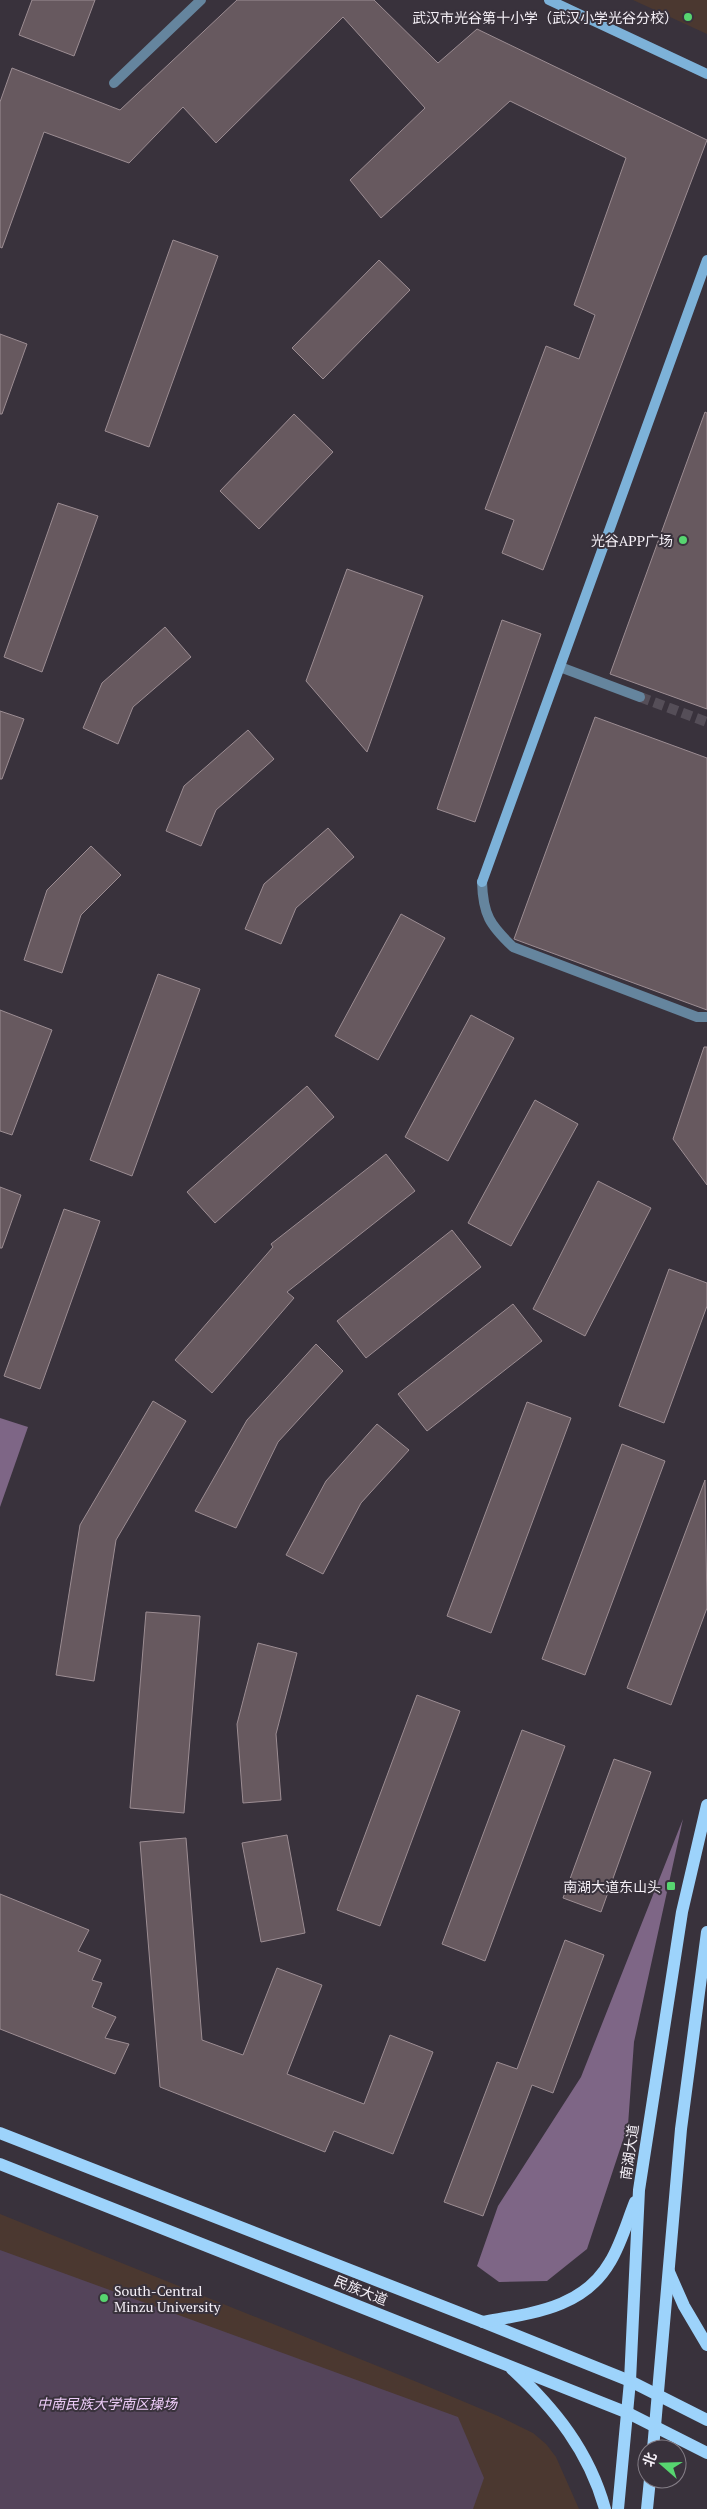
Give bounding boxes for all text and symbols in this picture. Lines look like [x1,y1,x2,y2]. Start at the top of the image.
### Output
place label: 武汉市光谷第十小学（武汉小学光谷分校） [412,8,678,27]
marker: 武汉市光谷第十小学（武汉小学光谷分校） [682,11,694,23]
place label: 光谷APP广场 [591,531,673,550]
marker: 光谷APP广场 [677,534,689,546]
place label: 南湖大道东山头 [563,1877,661,1896]
marker: 南湖大道东山头 [665,1880,677,1892]
street label: 南湖大道 [616,2123,642,2181]
street label: 民族大道 [331,2271,391,2309]
place label: South-Central Minzu University [114,2281,222,2316]
marker: South-Central Minzu University [98,2292,110,2304]
park label: 中南民族大学南区操场 [37,2394,178,2413]
north arrow [637,2439,687,2489]
text: 北 [638,2450,661,2469]

